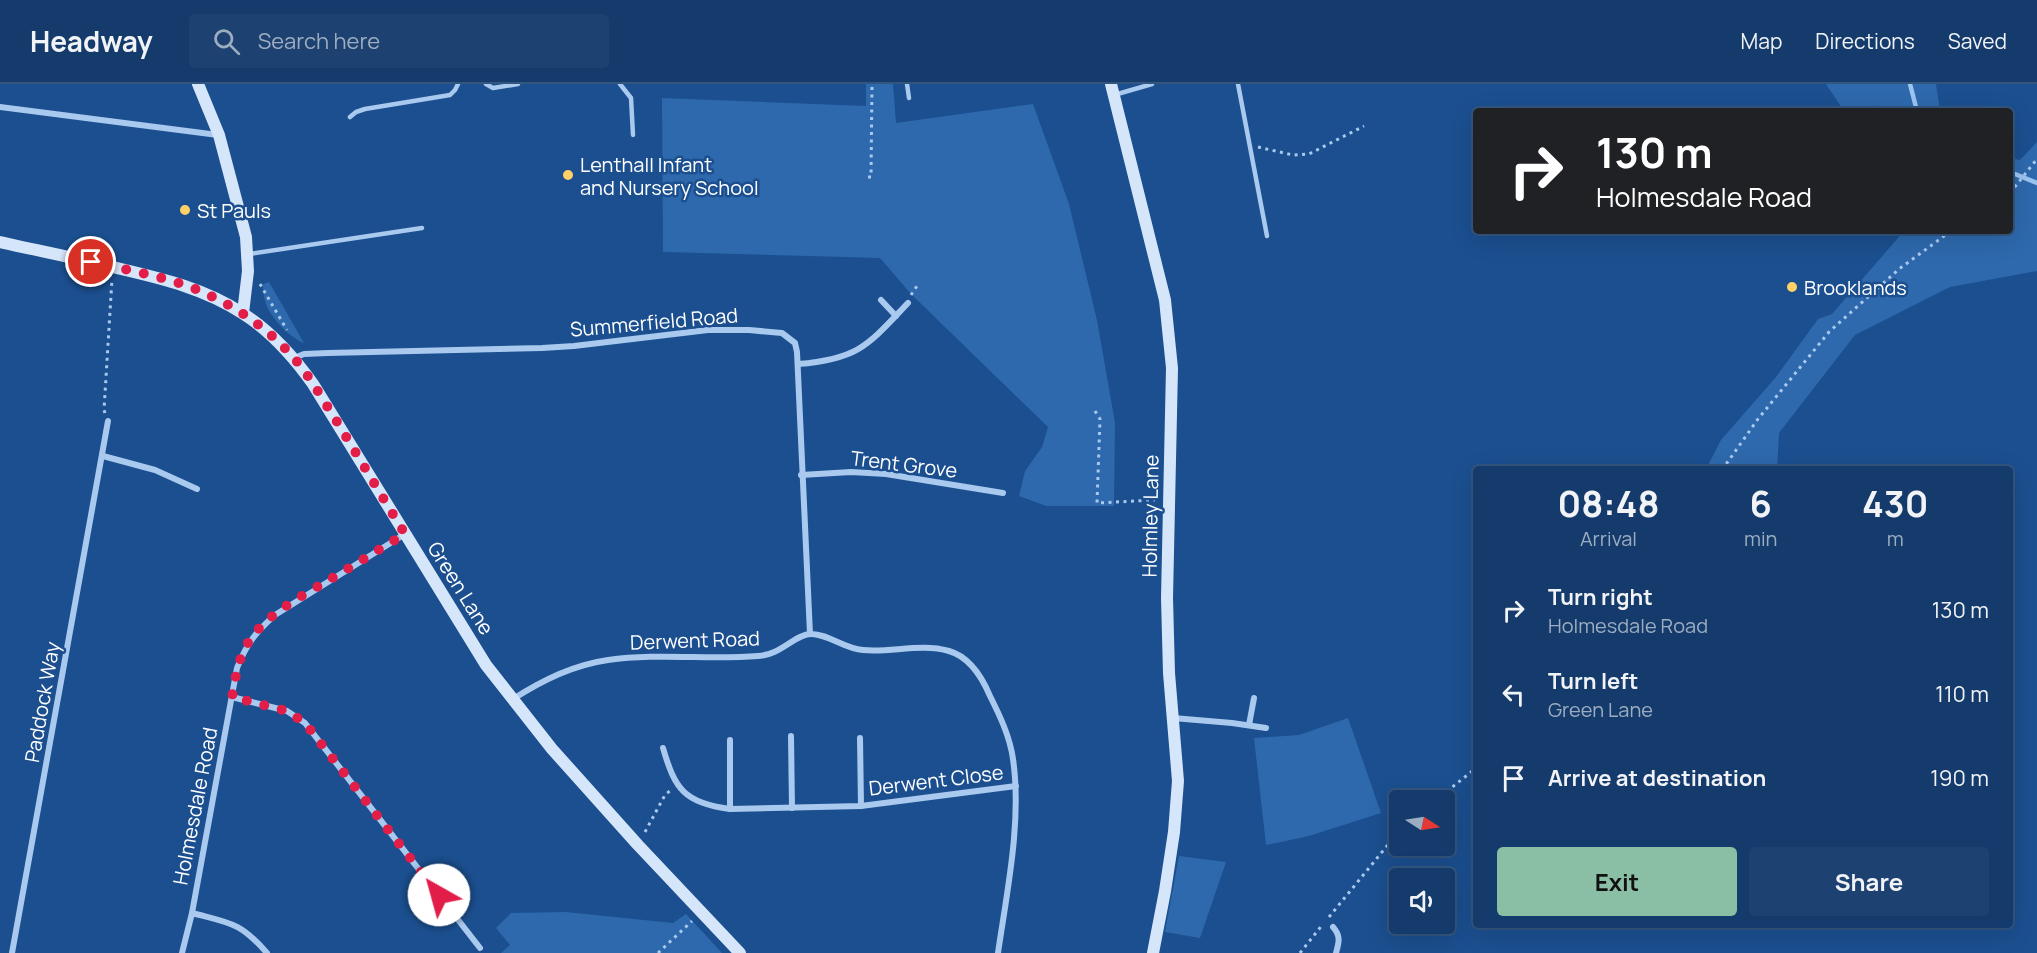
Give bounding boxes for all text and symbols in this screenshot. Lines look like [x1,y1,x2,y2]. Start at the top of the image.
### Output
search box [189,14,609,68]
text: Headway [30,22,153,60]
icon: search [210,25,243,58]
text: Search here [258,26,380,56]
text: Map [1741,27,1782,55]
text: Directions [1815,27,1915,55]
text: Saved [1948,27,2007,55]
text: 130 m [1596,123,1713,181]
icon: right [1497,132,1575,210]
place label: Lenthall Infant and Nursery School [580,151,759,201]
marker: Lenthall Infant and Nursery School [561,168,575,182]
text: Holmesdale Road [1596,178,1812,215]
place label: St Pauls [197,197,271,224]
marker: St Pauls [178,203,192,217]
pin [65,236,116,287]
icon: arrive [74,245,107,278]
place label: Brooklands [1804,274,1907,301]
marker: Brooklands [1785,280,1799,294]
street label: Summerfield Road [569,301,739,343]
street label: Trent Grove [849,444,959,484]
street label: Holmley Lane [1135,454,1165,578]
text: 08:48 [1557,479,1660,528]
text: 6 [1750,479,1772,528]
text: 430 [1862,479,1928,528]
text: Arrival [1580,525,1637,552]
text: min [1744,525,1777,552]
text: m [1887,525,1904,552]
street label: Green Lane [422,536,500,640]
text: Turn right [1548,582,1653,612]
icon: right [1497,594,1530,627]
text: 130 m [1932,595,1989,625]
text: Holmesdale Road [1548,612,1708,639]
street label: Derwent Road [630,624,760,656]
street label: Paddock Way [18,639,66,764]
text: Turn left [1548,666,1638,696]
icon: left [1497,678,1530,711]
text: 110 m [1935,679,1989,709]
text: Green Lane [1548,696,1653,723]
street label: Holmesdale Road [166,725,224,887]
street label: Derwent Close [867,758,1005,802]
icon: arrive [1497,762,1530,795]
text: Arrive at destination [1548,763,1766,793]
text: 190 m [1930,763,1989,793]
north arrow [1389,790,1455,856]
map controls [1389,790,1455,934]
button: Exit [1497,847,1737,916]
button: Share [1749,847,1989,916]
position arrow [407,863,471,927]
button: sound [1389,868,1455,934]

